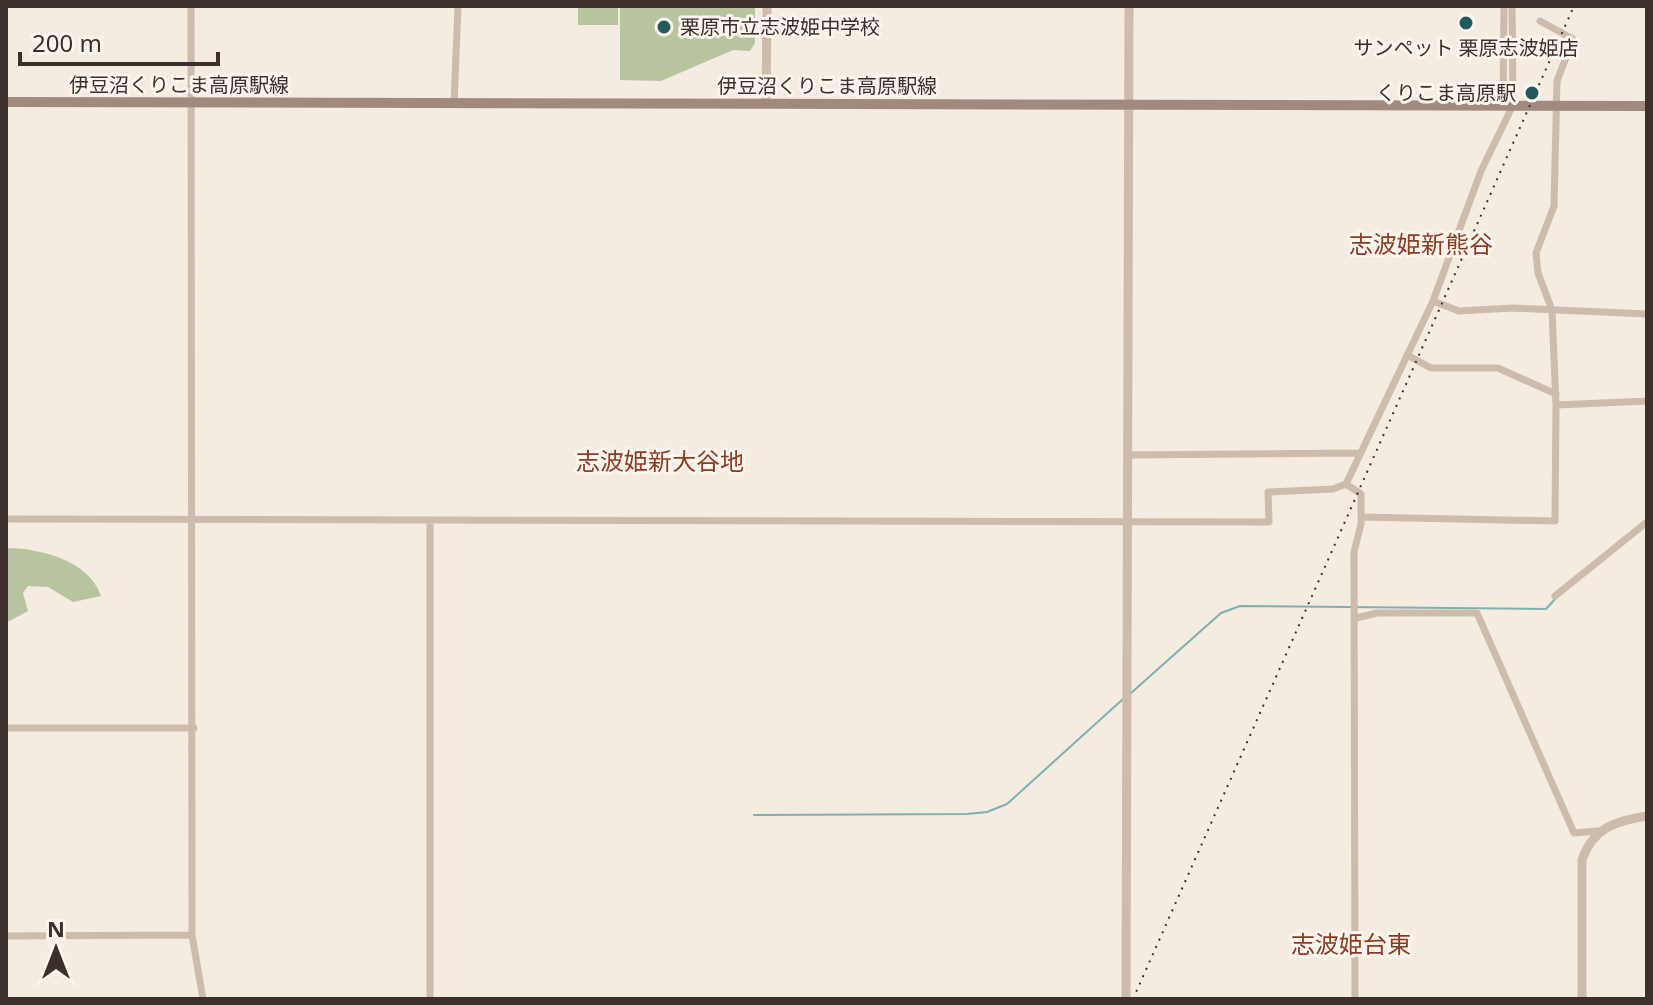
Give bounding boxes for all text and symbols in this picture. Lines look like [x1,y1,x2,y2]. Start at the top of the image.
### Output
place label: 栗原市立志波姫中学校 [680,13,880,40]
marker: サンペット 栗原志波姫店 [1457,14,1475,32]
scale bar [20,16,218,66]
marker: 栗原市立志波姫中学校 [655,18,673,36]
text: 200 m [32,26,102,59]
place label: サンペット 栗原志波姫店 [1353,34,1579,61]
street label: 伊豆沼くりこま高原駅線 [69,71,289,98]
street label: 伊豆沼くりこま高原駅線 [717,72,937,99]
place label: くりこま高原駅 [1376,79,1516,106]
marker: くりこま高原駅 [1523,84,1541,102]
district label: 志波姫新熊谷 [1349,227,1493,260]
district label: 志波姫新大谷地 [576,444,744,477]
north arrow [16,909,96,989]
text: N [47,913,65,943]
district label: 志波姫台東 [1291,927,1411,960]

